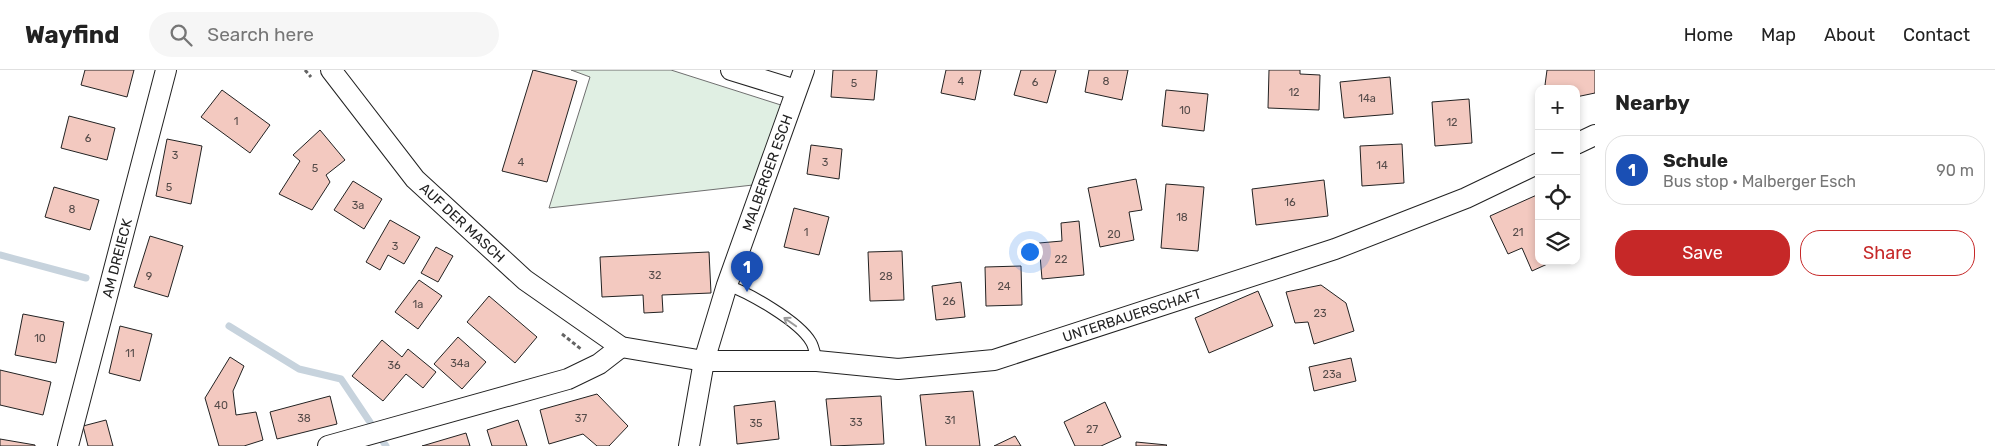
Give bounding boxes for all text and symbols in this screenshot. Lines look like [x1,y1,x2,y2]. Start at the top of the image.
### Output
search box [149,12,499,57]
text: Wayfind [25,21,119,49]
icon: search [167,21,195,49]
text: Search here [207,23,314,46]
text: Home [1684,24,1733,46]
text: Map [1761,24,1796,46]
text: About [1824,24,1875,46]
text: Contact [1903,24,1970,46]
house number: 4 [958,75,965,88]
house number: 8 [1103,75,1110,88]
house number: 6 [1032,76,1039,89]
house number: 5 [851,77,858,90]
map controls [1535,85,1580,265]
button: + [1535,85,1580,130]
house number: 12 [1288,86,1300,99]
text: Nearby [1615,90,1690,115]
house number: 14a [1358,92,1376,105]
house number: 10 [1179,104,1191,117]
street label: MALBERGER ESCH [739,112,796,233]
house number: 1 [234,115,238,128]
house number: 12 [1446,116,1458,129]
button: − [1535,130,1580,175]
house number: 6 [85,132,92,145]
house number: 3 [172,149,179,162]
text: Schule [1663,149,1728,172]
house number: 4 [518,156,525,169]
house number: 3 [822,156,829,169]
house number: 14 [1376,159,1388,172]
text: 1 [1628,161,1636,180]
text: 90 m [1936,161,1974,180]
house number: 5 [312,162,319,175]
text: Bus stop · Malberger Esch [1663,172,1856,191]
button: locate [1535,175,1580,220]
street label: AUF DER MASCH [416,179,509,266]
house number: 5 [166,181,173,194]
house number: 16 [1284,196,1296,209]
house number: 3a [352,199,364,212]
house number: 8 [69,203,76,216]
house number: 18 [1176,211,1188,224]
street label: AM DREIECK [98,216,136,300]
button: layers [1535,220,1580,265]
house number: 1 [804,226,808,239]
house number: 21 [1512,226,1524,239]
house number: 20 [1107,228,1121,241]
button: Save [1615,230,1790,276]
button: Share [1800,230,1975,276]
your location [1017,239,1043,265]
house number: 3 [392,240,399,253]
pin: 1 [731,251,763,292]
house number: 22 [1055,253,1067,266]
house number: 32 [648,269,662,282]
house number: 9 [146,270,152,283]
house number: 28 [879,270,893,283]
house number: 24 [997,280,1011,293]
street label: UNTERBAUERSCHAFT [1060,285,1203,346]
house number: 26 [942,295,956,308]
house number: 1a [413,298,423,311]
house number: 23 [1313,307,1327,320]
one-way arrow [784,317,798,327]
house number: 10 [34,332,46,345]
house number: 11 [125,347,135,360]
house number: 34a [450,357,470,370]
house number: 36 [387,359,401,372]
house number: 23a [1322,368,1342,381]
house number: 40 [214,399,228,412]
house number: 38 [297,412,311,425]
house number: 37 [575,412,587,425]
house number: 31 [944,414,956,427]
house number: 33 [849,416,863,429]
house number: 35 [749,417,763,430]
house number: 27 [1086,423,1098,436]

